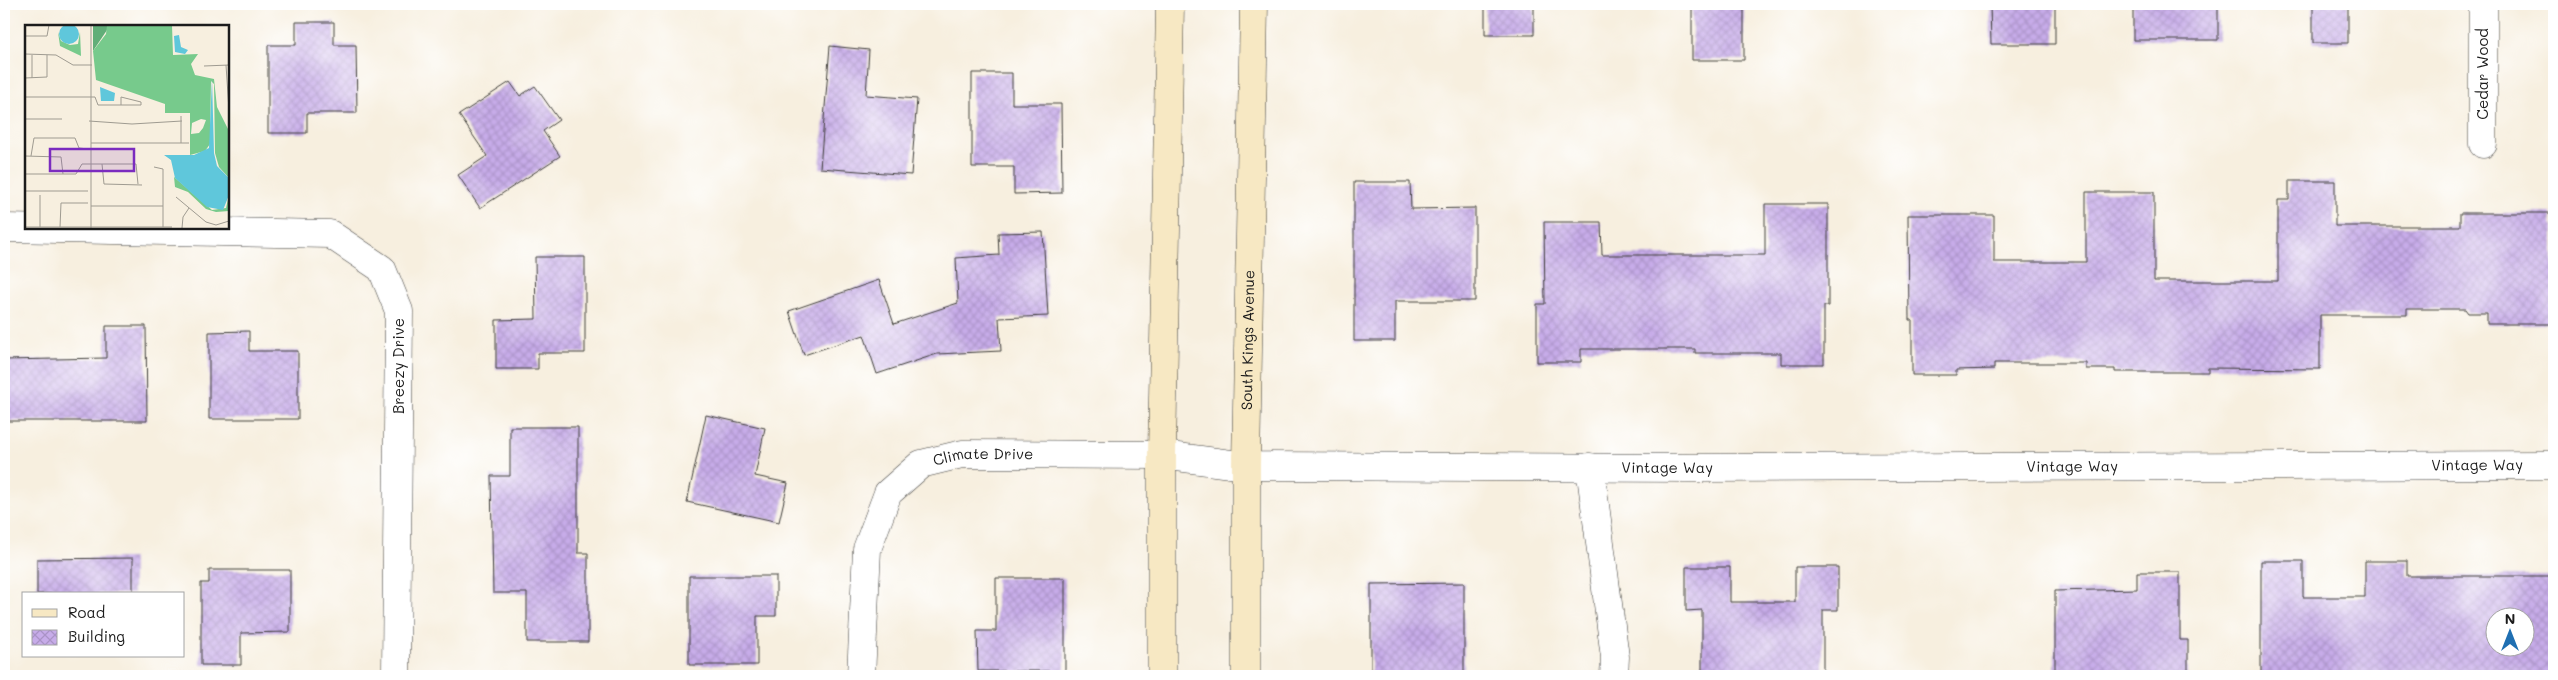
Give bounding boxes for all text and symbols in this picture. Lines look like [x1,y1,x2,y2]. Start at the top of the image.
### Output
inset map [25,25,229,229]
street label: Cedar Wood [2472,28,2492,120]
street label: South Kings Avenue [1236,270,1258,410]
street label: Breezy Drive [388,318,408,414]
street label: Climate Drive [931,443,1033,470]
street label: Vintage Way [2431,454,2523,474]
street label: Vintage Way [2026,456,2118,476]
street label: Vintage Way [1621,457,1713,477]
legend [22,592,185,658]
text: Road [68,602,105,622]
north arrow [2486,608,2536,658]
text: N [2505,609,2515,628]
text: Building [68,626,125,646]

